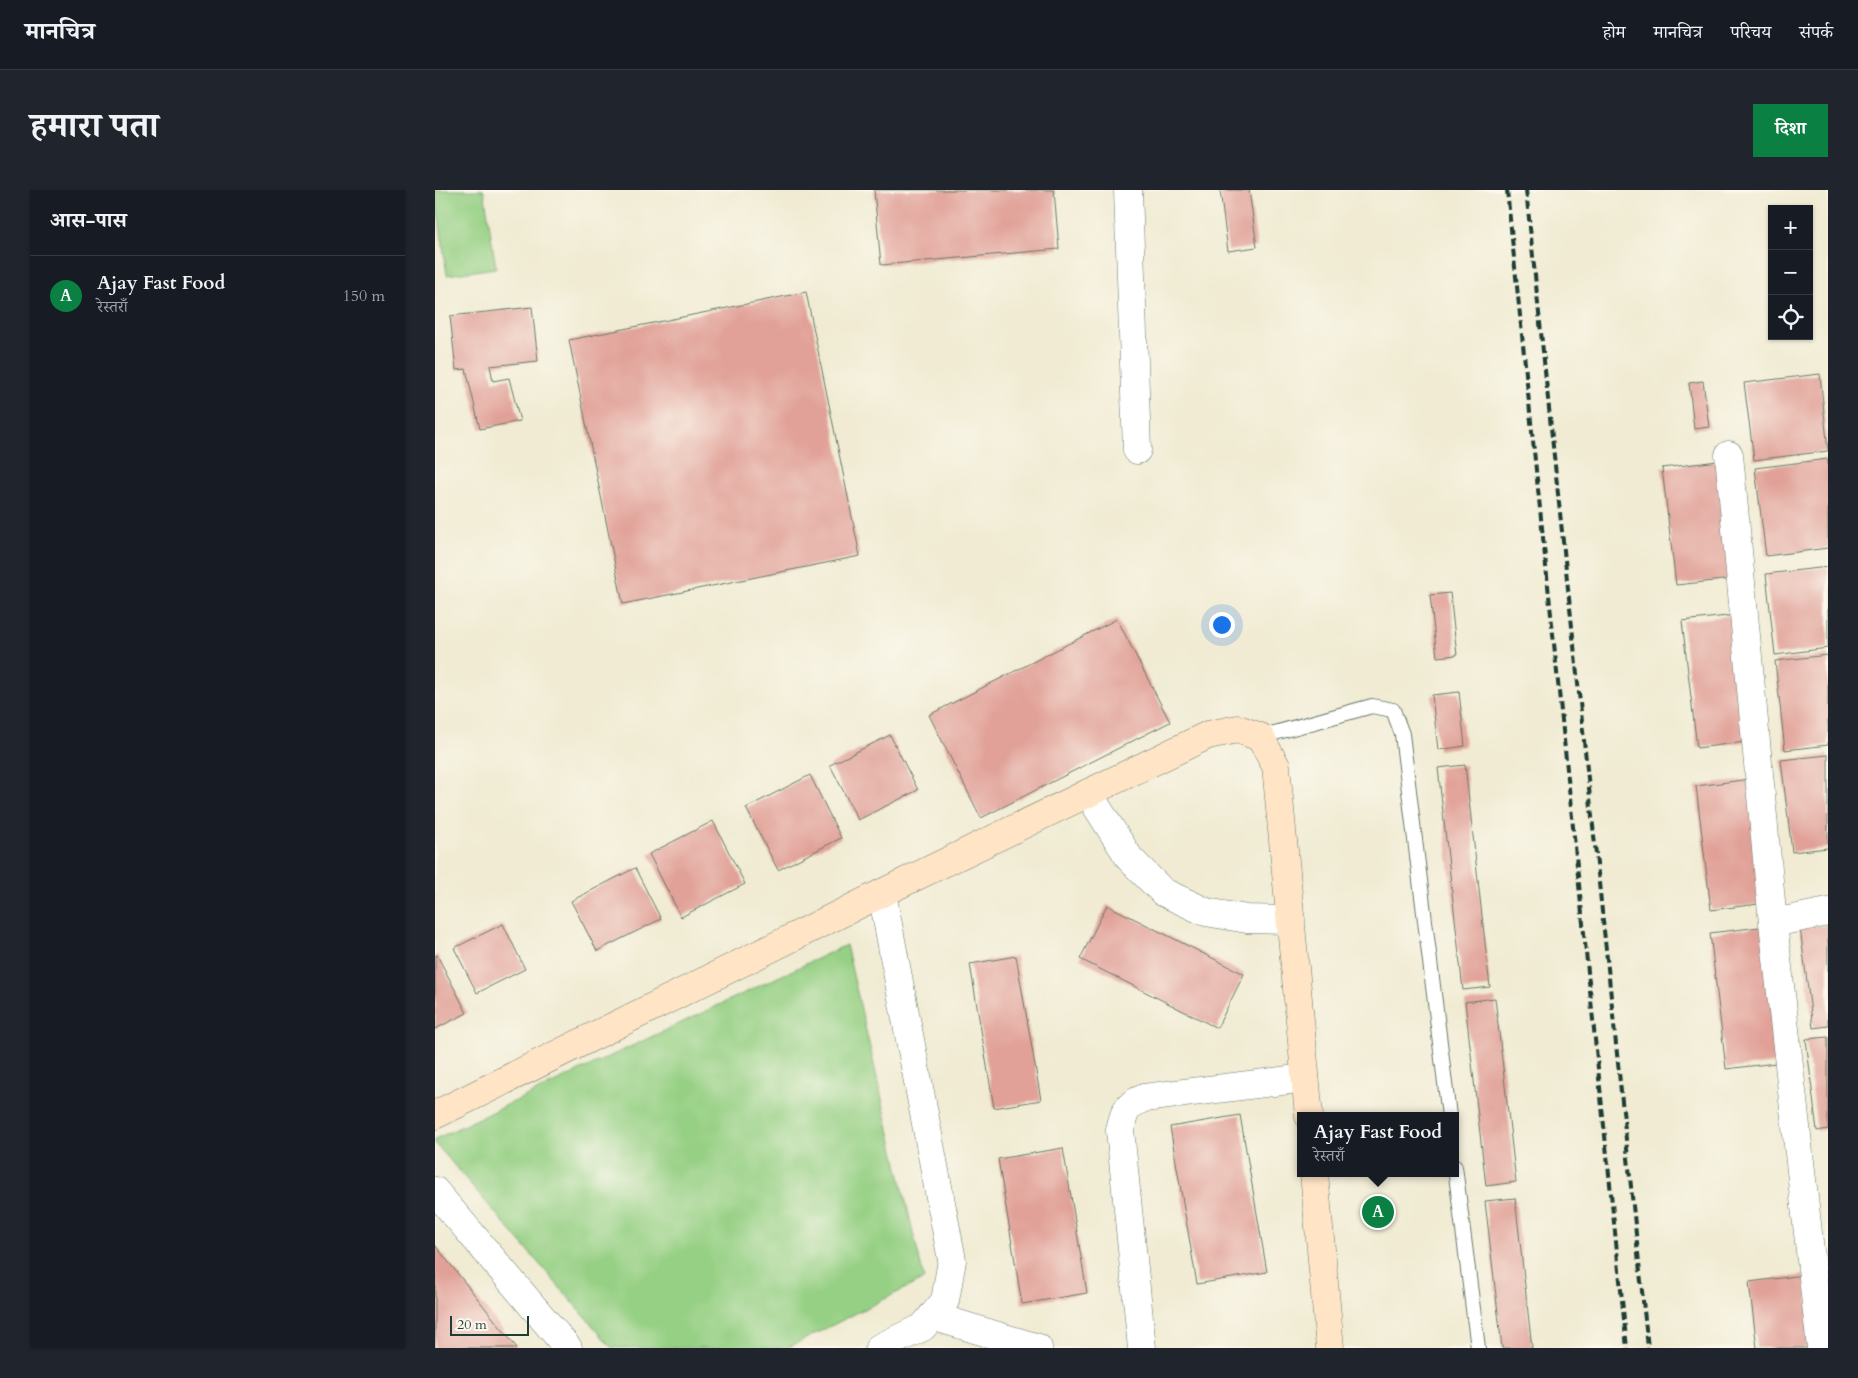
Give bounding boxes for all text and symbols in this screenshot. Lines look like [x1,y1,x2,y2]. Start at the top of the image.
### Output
text: मानचित्र [25,15,95,48]
text: होम [1603,20,1626,45]
text: मानचित्र [1654,20,1702,45]
text: परिचय [1730,20,1771,45]
text: संपर्क [1799,20,1833,45]
text: हमारा पता [30,102,159,150]
button: दिशा [1753,104,1828,157]
map controls [1768,205,1813,340]
button: + [1768,205,1813,250]
text: आस-पास [50,206,127,235]
button: − [1768,250,1813,295]
text: Ajay Fast Food [97,270,225,296]
text: A [60,285,72,307]
text: 150 m [343,285,385,307]
button: locate [1768,295,1813,340]
text: रेस्तराँ [97,296,128,318]
your location [1209,612,1235,638]
popup [1297,1112,1459,1177]
text: Ajay Fast Food [1314,1119,1442,1145]
text: रेस्तराँ [1314,1145,1345,1167]
pin: A [1362,1193,1394,1231]
scale bar [450,1313,529,1336]
text: 20 m [457,1315,487,1334]

